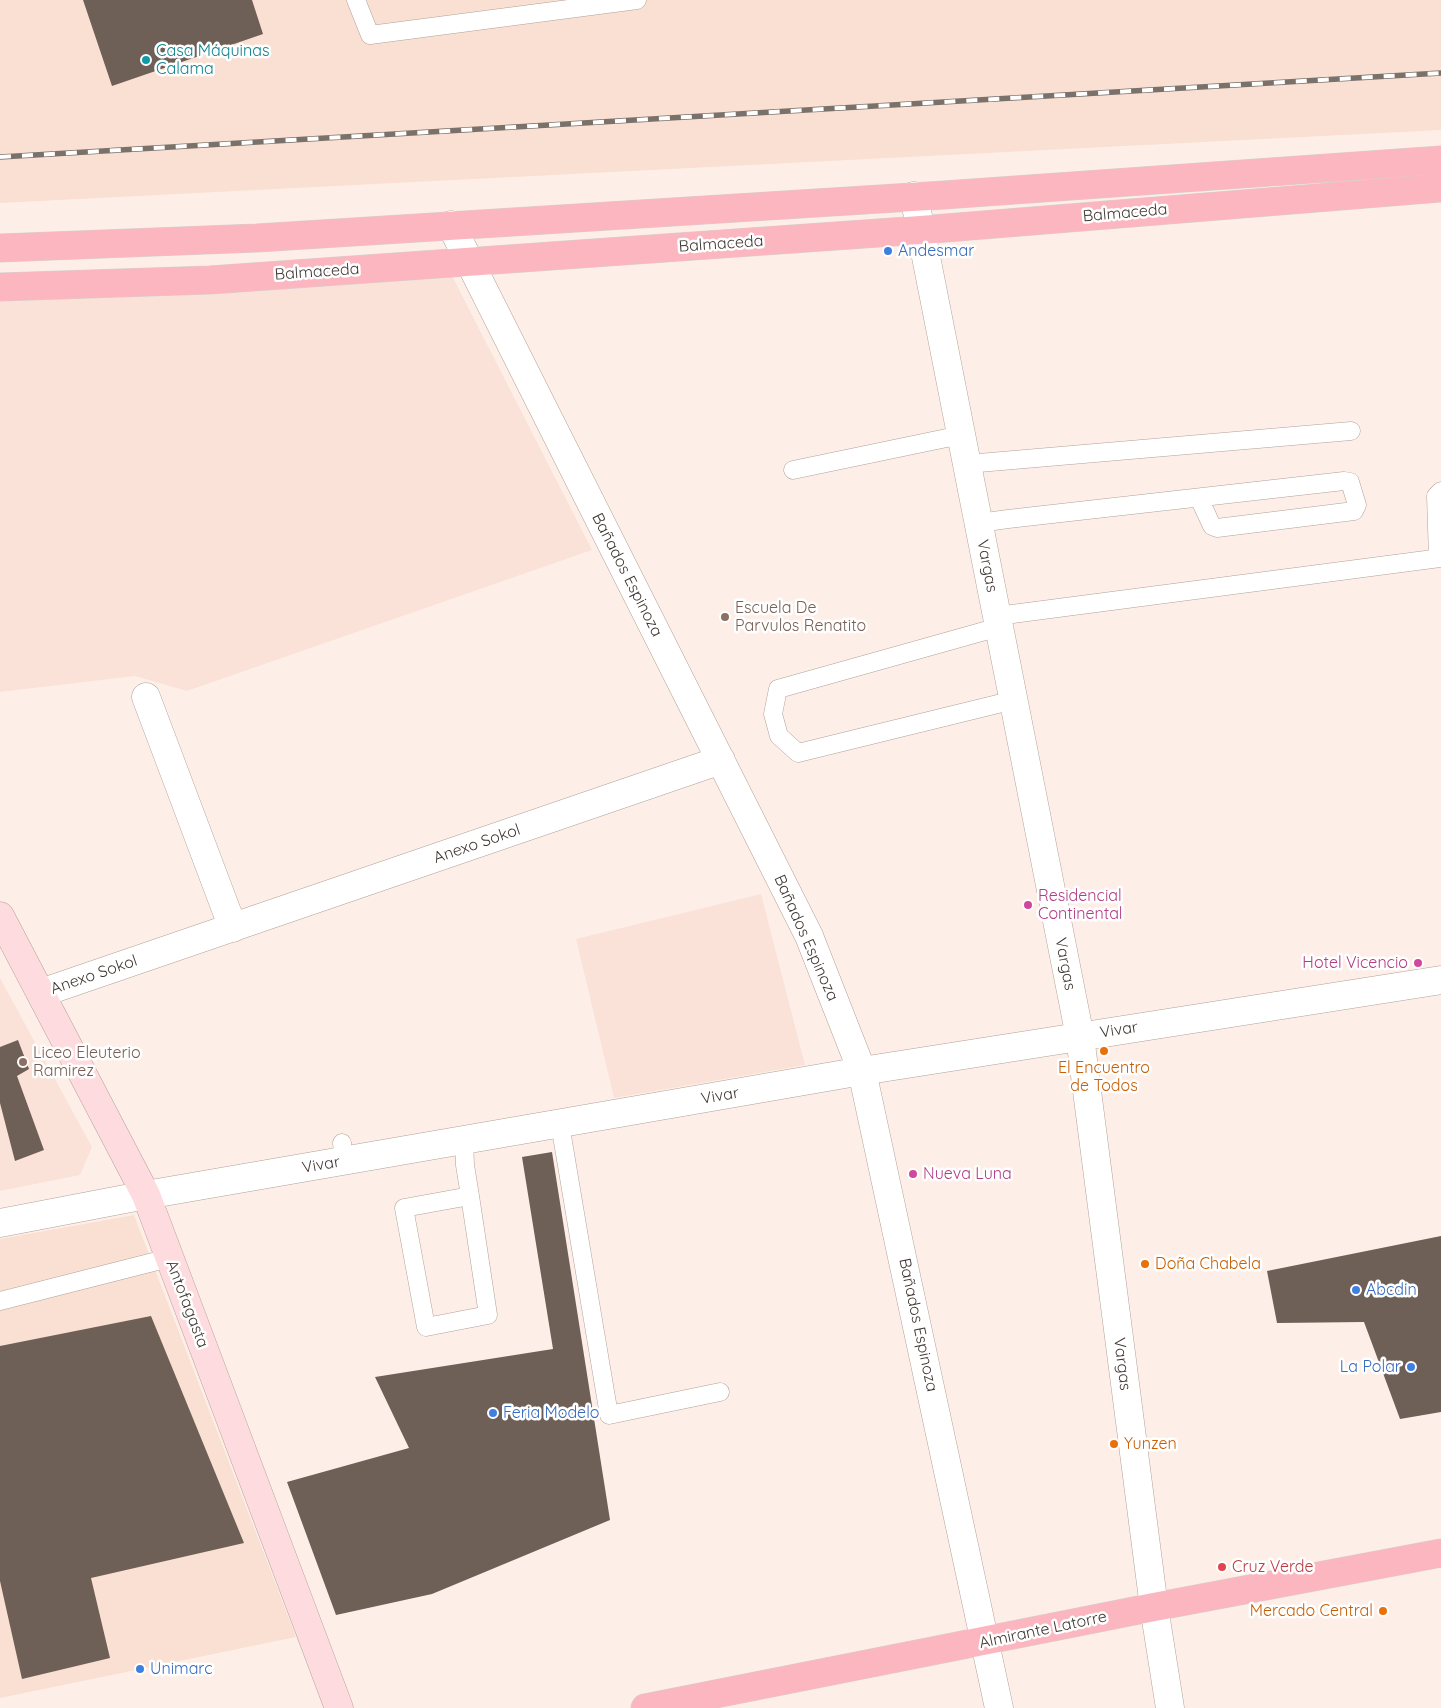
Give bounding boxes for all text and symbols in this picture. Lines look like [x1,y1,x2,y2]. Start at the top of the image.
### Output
place label: Casa Máquinas Calama [156,41,269,79]
marker: Casa Máquinas Calama [140,54,152,66]
street label: Balmaceda [1082,200,1168,226]
street label: Balmaceda [678,231,764,257]
place label: Andesmar [898,241,974,261]
marker: Andesmar [882,245,894,257]
street label: Balmaceda [274,259,360,285]
street label: Bañados Espinoza [588,510,666,640]
street label: Vargas [973,538,1001,594]
place label: Escuela De Parvulos Renatito [735,598,866,636]
marker: Escuela De Parvulos Renatito [719,611,731,623]
street label: Anexo Sokol [431,820,523,868]
street label: Bañados Espinoza [770,872,842,1004]
place label: Residencial Continental [1038,886,1123,924]
marker: Residencial Continental [1022,899,1034,911]
street label: Vargas [1051,936,1079,992]
street label: Anexo Sokol [48,951,140,999]
place label: Hotel Vicencio [1302,953,1408,973]
marker: Hotel Vicencio [1412,957,1424,969]
street label: Vivar [1099,1018,1139,1042]
place label: Liceo Eleuterio Ramirez [33,1043,141,1081]
marker: El Encuentro de Todos [1098,1045,1110,1057]
marker: Liceo Eleuterio Ramirez [17,1056,29,1068]
place label: El Encuentro de Todos [1058,1058,1150,1096]
street label: Vivar [699,1083,741,1109]
street label: Vivar [300,1152,342,1178]
place label: Nueva Luna [923,1164,1012,1184]
marker: Nueva Luna [907,1168,919,1180]
place label: Doña Chabela [1155,1254,1261,1274]
street label: Bañados Espinoza [894,1256,942,1394]
street label: Antofagasta [162,1257,212,1351]
marker: Doña Chabela [1139,1258,1151,1270]
place label: Abcdin [1366,1280,1417,1300]
marker: Abcdin [1350,1284,1362,1296]
street label: Vargas [1109,1336,1135,1392]
place label: La Polar [1340,1357,1401,1377]
marker: La Polar [1405,1361,1417,1373]
place label: Feria Modelo [503,1403,599,1423]
marker: Feria Modelo [487,1407,499,1419]
place label: Yunzen [1124,1434,1177,1454]
marker: Yunzen [1108,1438,1120,1450]
place label: Cruz Verde [1232,1557,1314,1577]
marker: Cruz Verde [1216,1561,1228,1573]
place label: Mercado Central [1250,1601,1373,1621]
marker: Mercado Central [1377,1605,1389,1617]
street label: Almirante Latorre [977,1607,1109,1653]
place label: Unimarc [150,1659,212,1679]
marker: Unimarc [134,1663,146,1675]

